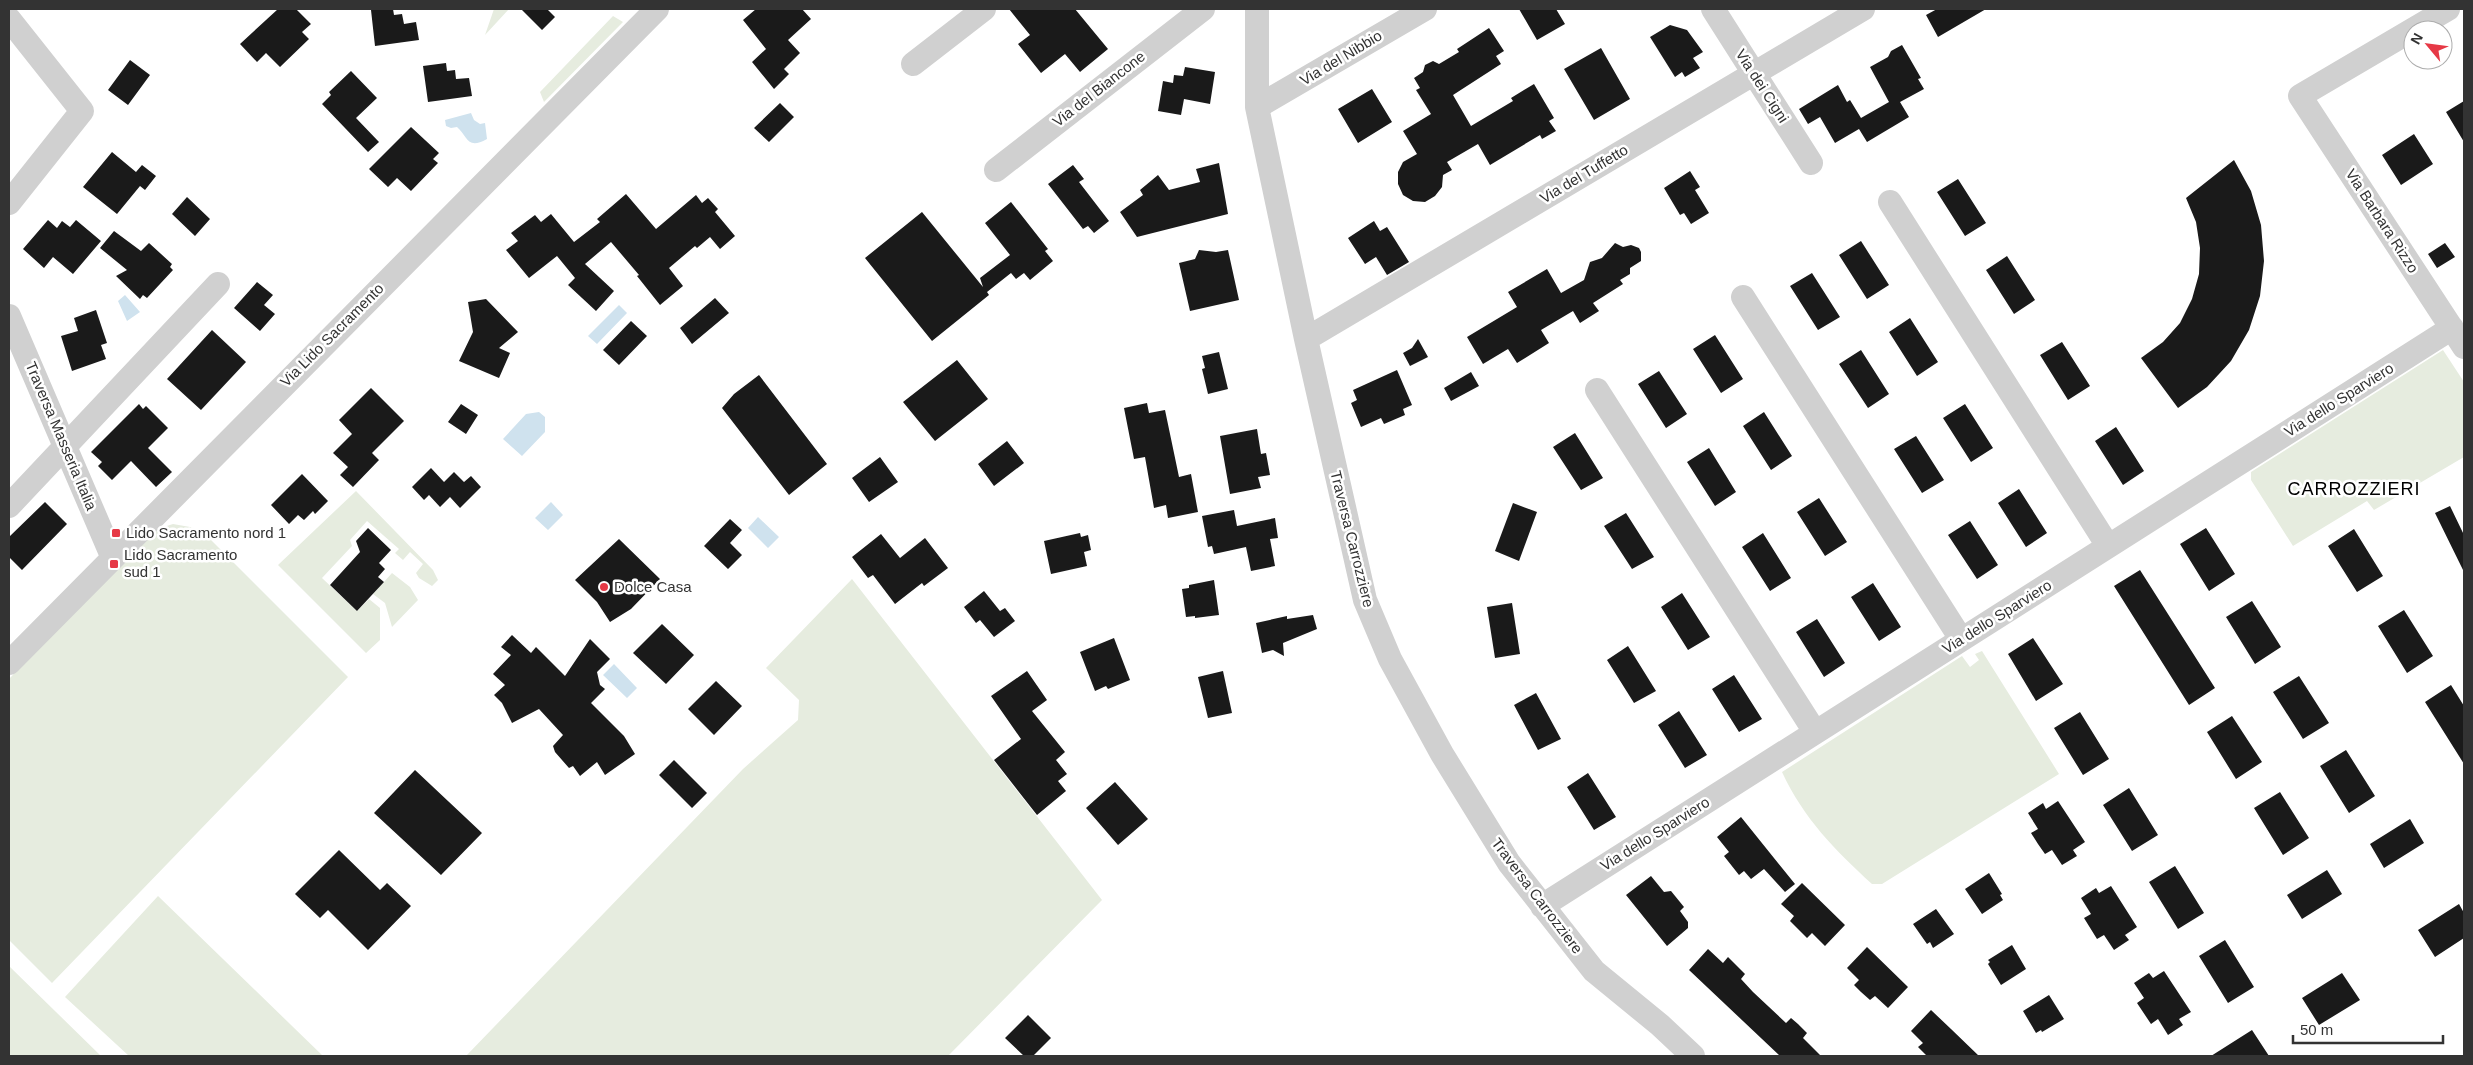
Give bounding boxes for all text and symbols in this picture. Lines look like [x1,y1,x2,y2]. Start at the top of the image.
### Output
north arrow [2403,20,2453,70]
street label: Via del Nibbio [1297,27,1385,89]
text: N [2407,30,2426,47]
street label: Via dei Cigni [1732,46,1792,126]
street label: Via del Biancone [1049,47,1148,130]
street label: Via del Tuffetto [1537,141,1631,206]
street label: Via Barbara Rizzo [2342,166,2422,276]
street label: Via Lido Sacramento [276,279,387,390]
street label: Traversa Masseria Italia [22,359,101,513]
street label: Via dello Sparviero [2281,359,2397,440]
street label: Traversa Carrozziere [1327,469,1378,609]
district label: CARROZZIERI [2287,479,2421,499]
place label: Lido Sacramento nord 1 [126,524,286,541]
marker: Lido Sacramento nord 1 [110,527,122,539]
place label: Lido Sacramento sud 1 [124,546,237,580]
marker: Lido Sacramento sud 1 [108,558,120,570]
street label: Via dello Sparviero [1939,576,2055,657]
place label: Dolce Casa [614,578,692,595]
marker: Dolce Casa [598,581,610,593]
street label: Via dello Sparviero [1597,793,1713,874]
street label: Traversa Carrozziere [1488,835,1586,957]
scale bar [2293,1012,2443,1044]
text: 50 m [2300,1021,2333,1038]

